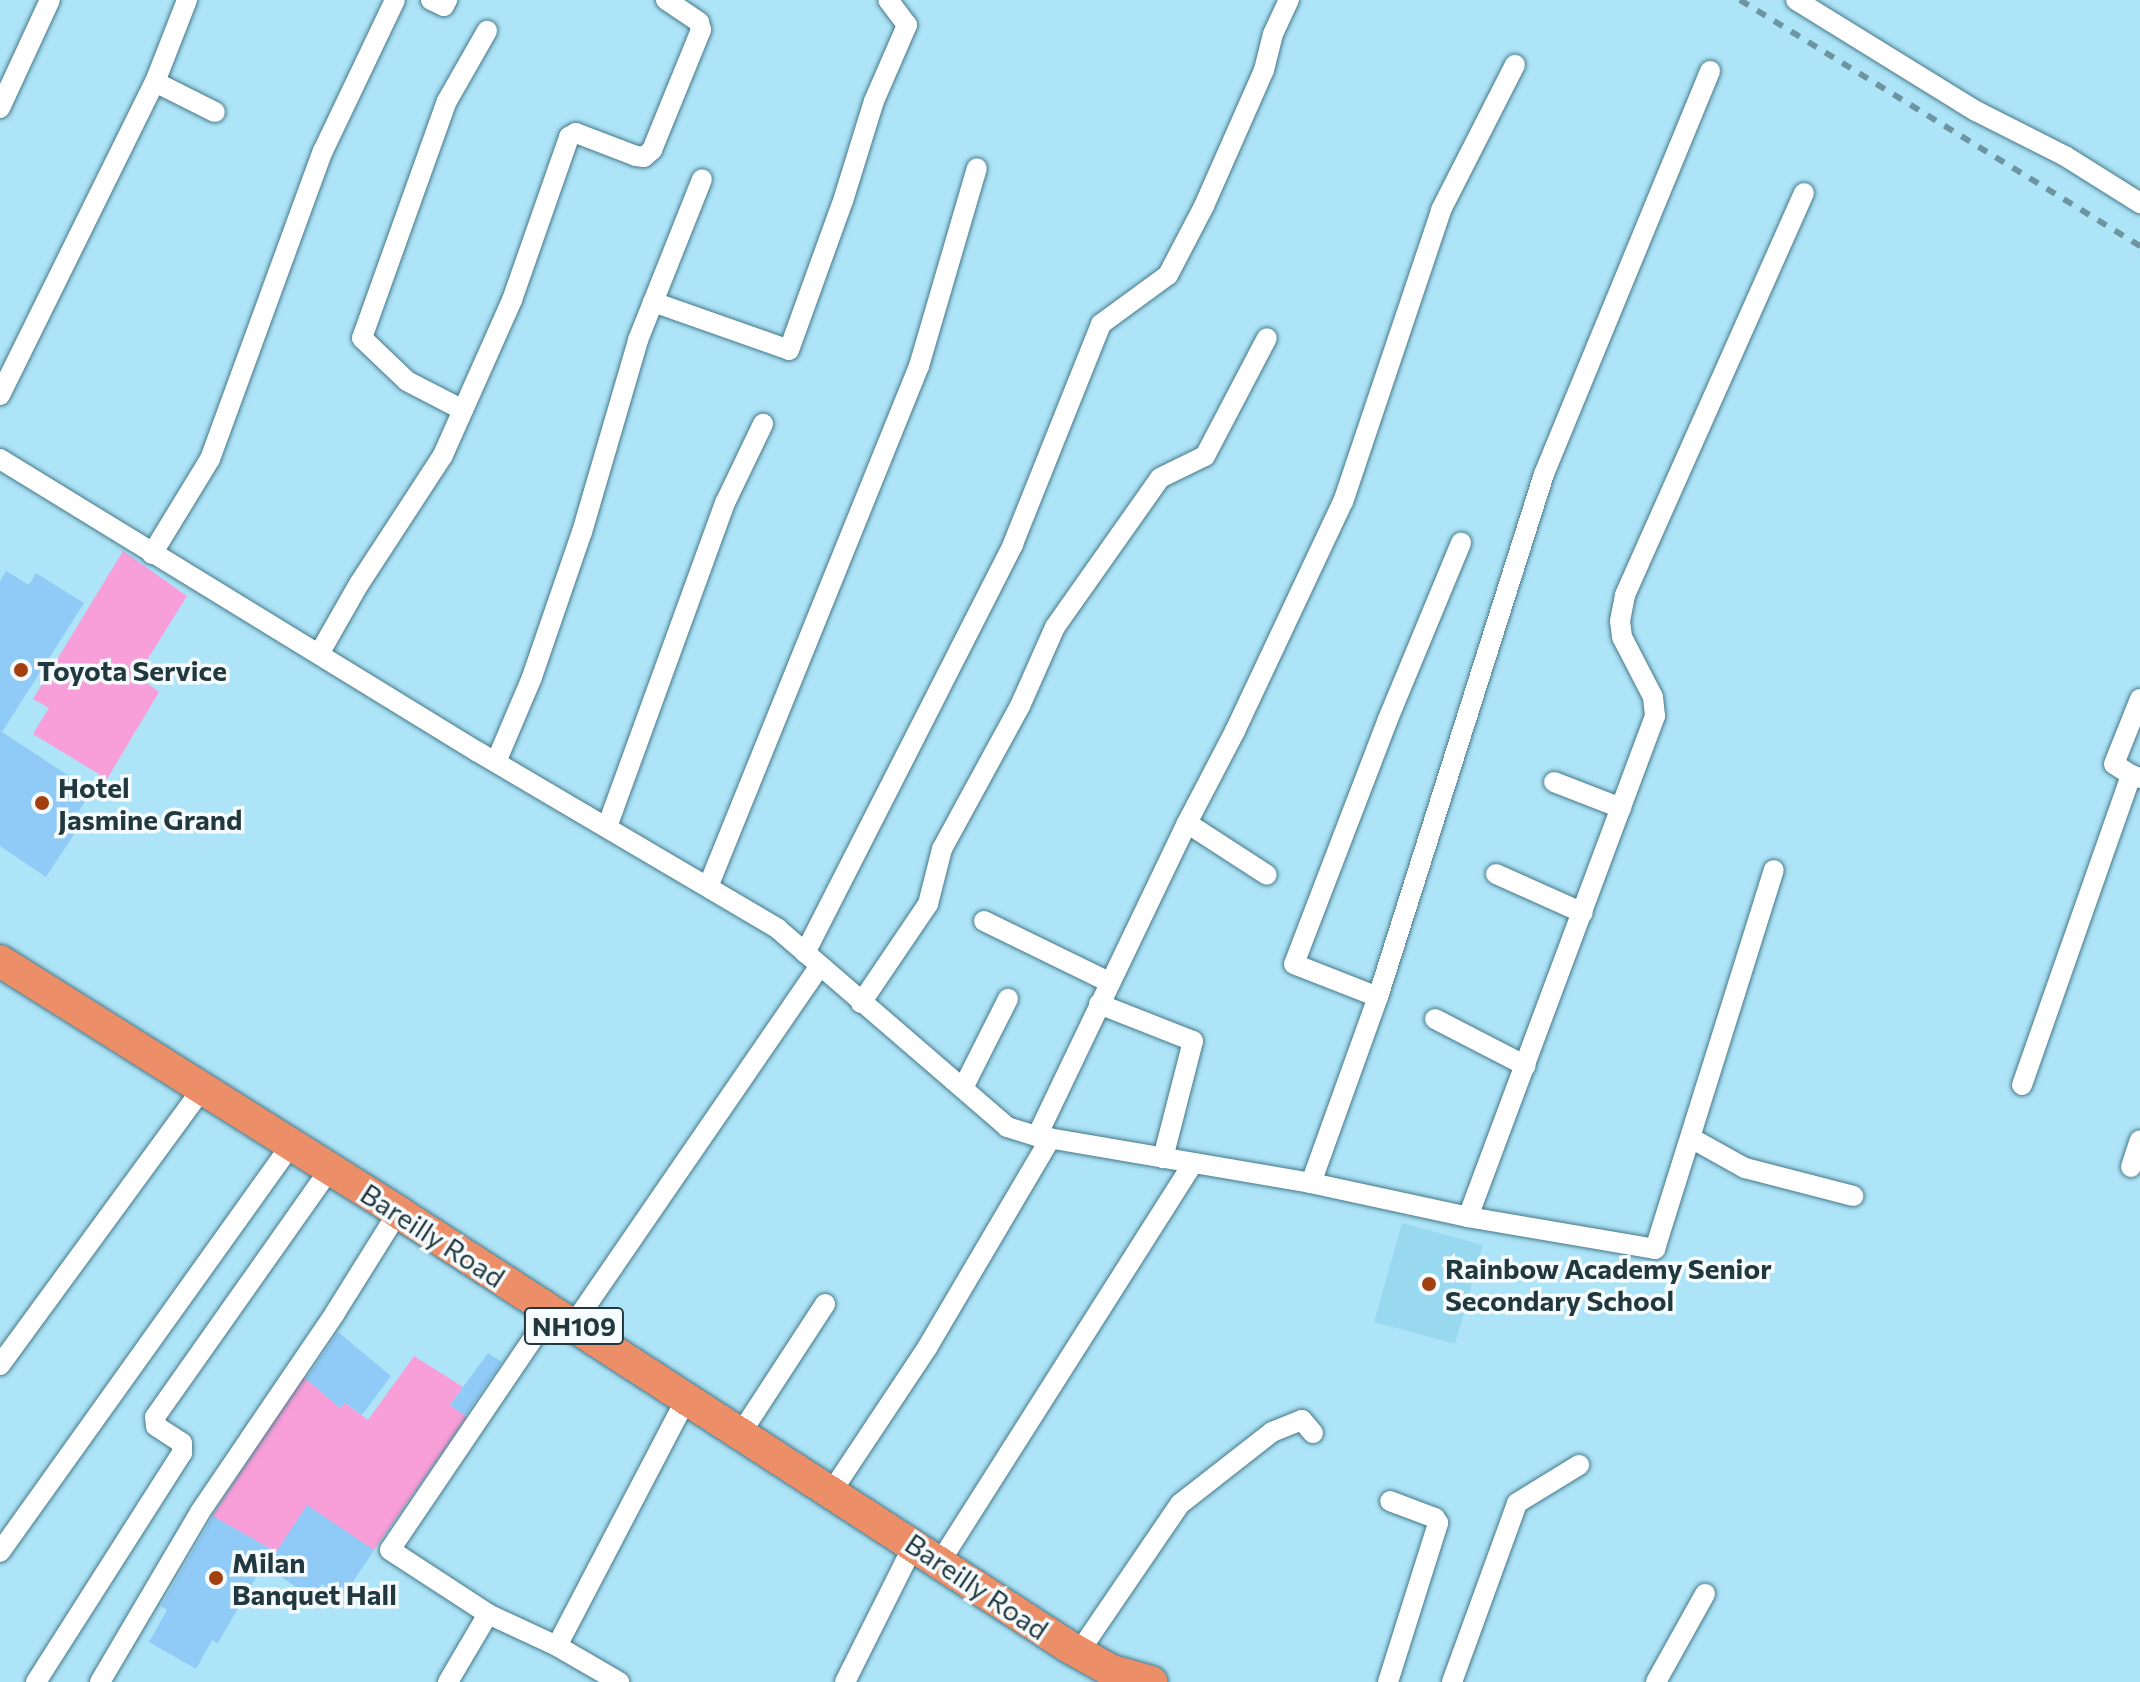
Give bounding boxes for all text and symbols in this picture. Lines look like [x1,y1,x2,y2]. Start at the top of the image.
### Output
place label: Toyota Service [37,653,227,687]
marker: Toyota Service [12,661,30,679]
place label: Hotel Jasmine Grand [58,770,242,836]
marker: Hotel Jasmine Grand [33,794,51,812]
street label: Bareilly Road [355,1176,511,1294]
place label: Rainbow Academy Senior Secondary School [1445,1251,1772,1317]
marker: Rainbow Academy Senior Secondary School [1420,1275,1438,1293]
road number: NH109 [522,1304,626,1348]
street label: Bareilly Road [899,1526,1055,1646]
place label: Milan Banquet Hall [232,1545,397,1611]
marker: Milan Banquet Hall [207,1569,225,1587]

